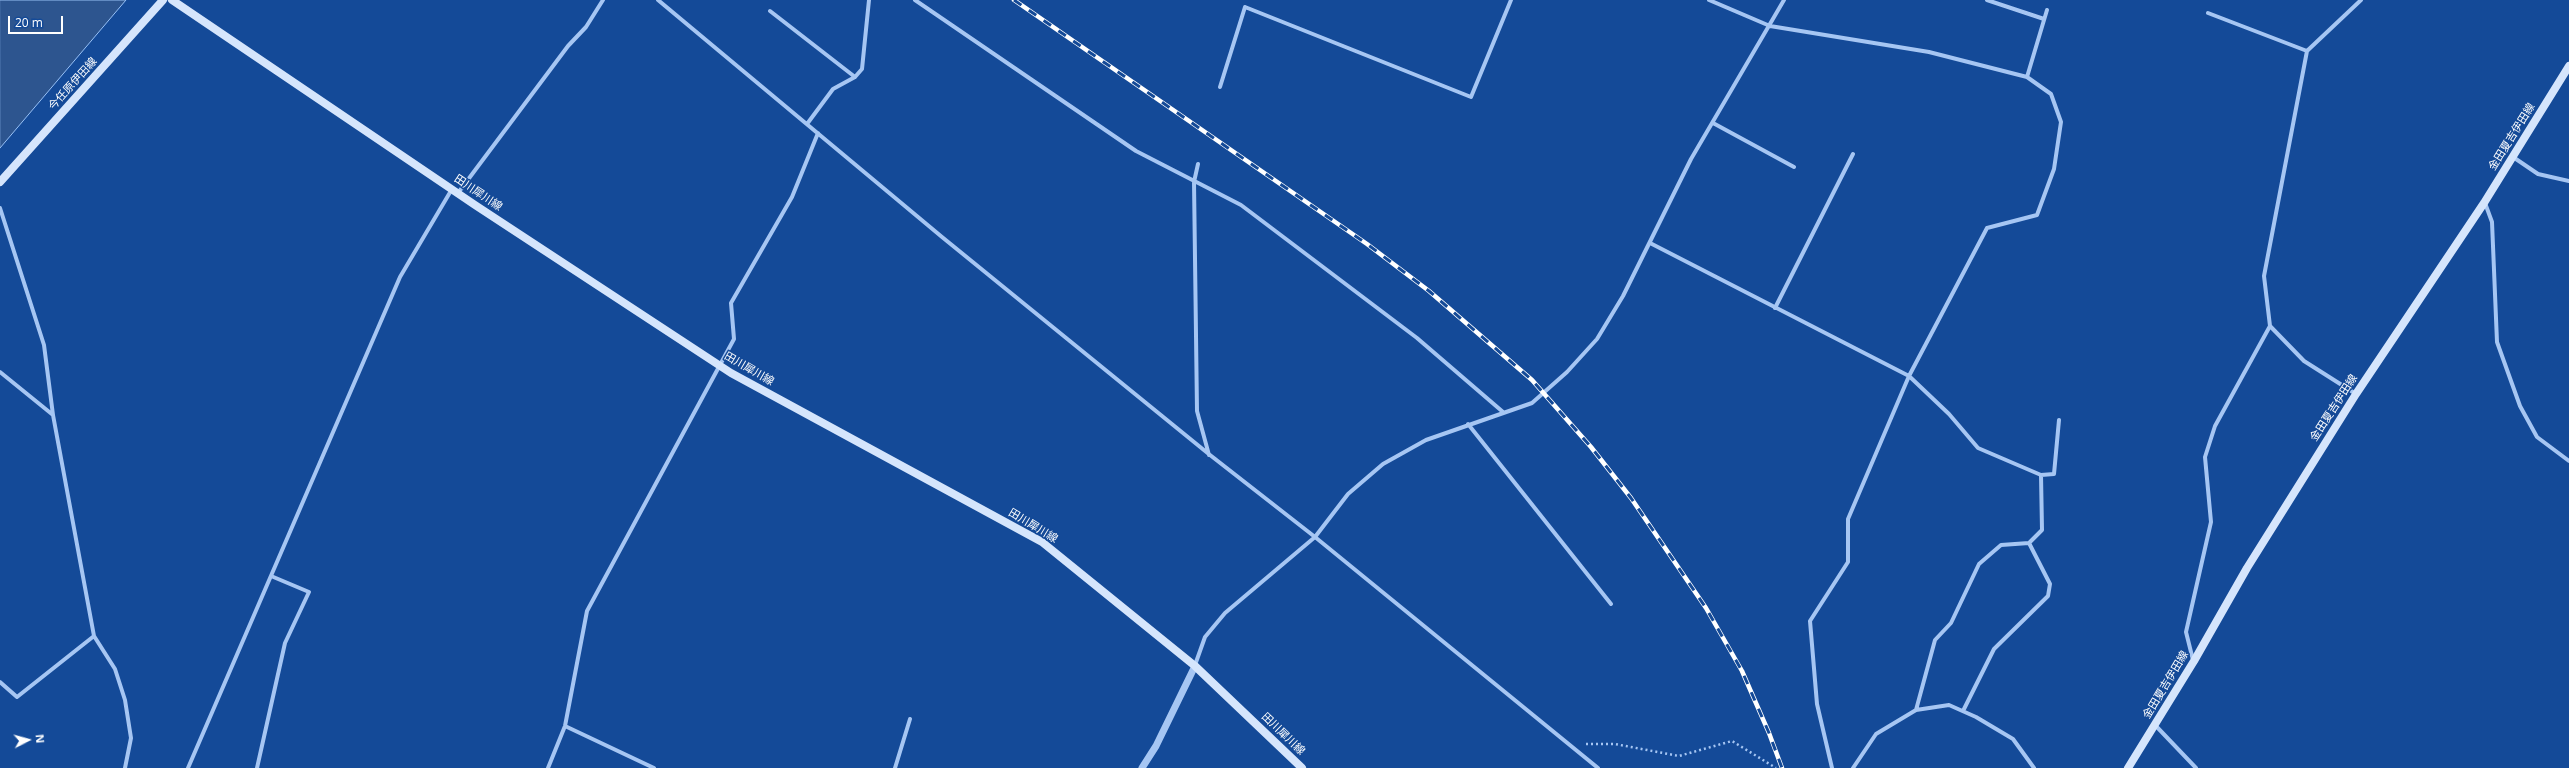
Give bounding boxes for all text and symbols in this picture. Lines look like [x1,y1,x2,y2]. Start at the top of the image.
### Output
scale bar [10,8,65,34]
text: 20 m [15,14,43,31]
street label: 今任原伊田線 [46,55,100,113]
street label: 金田夏吉伊田線 [2486,101,2538,173]
street label: 田川犀川線 [452,172,504,214]
street label: 田川犀川線 [722,350,776,388]
street label: 金田夏吉伊田線 [2307,372,2361,444]
street label: 田川犀川線 [1006,506,1060,546]
street label: 金田夏吉伊田線 [2141,649,2191,721]
street label: 田川犀川線 [1259,710,1307,758]
north arrow [8,720,48,760]
text: N [33,733,48,744]

